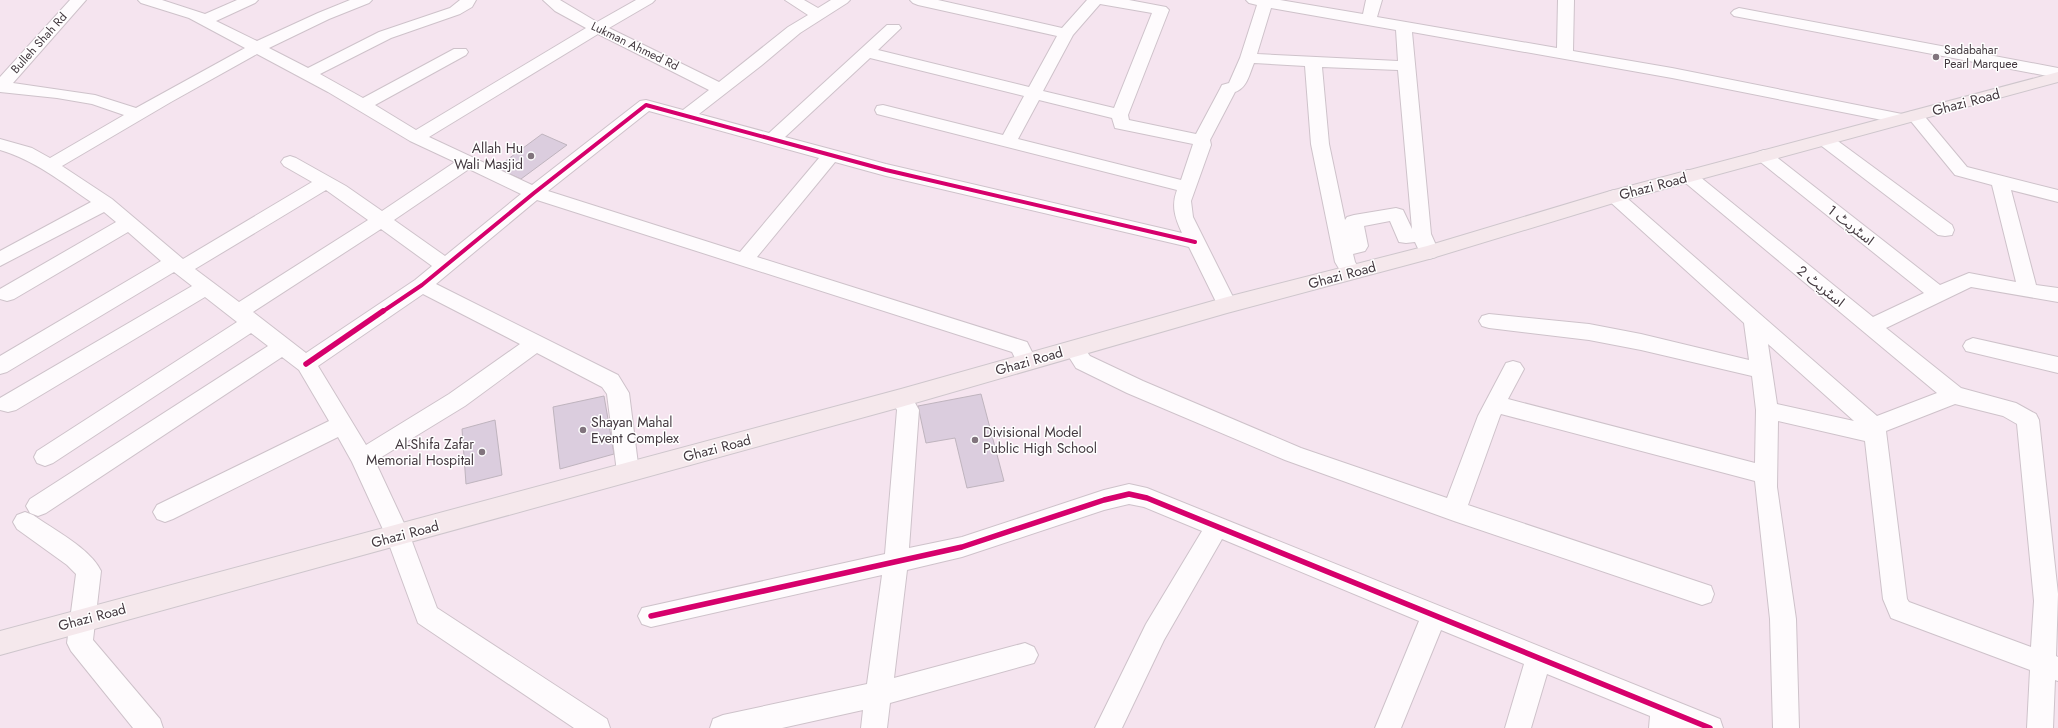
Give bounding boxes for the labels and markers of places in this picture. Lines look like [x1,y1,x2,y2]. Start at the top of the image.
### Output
place label: Sadabahar Pearl Marquee [1944,41,2018,73]
marker: Sadabahar Pearl Marquee [1931,52,1941,62]
place label: Allah Hu Wali Masjid [454,138,523,174]
marker: Allah Hu Wali Masjid [526,151,536,161]
place label: Shayan Mahal Event Complex [591,412,679,448]
place label: Divisional Model Public High School [983,422,1097,458]
marker: Shayan Mahal Event Complex [578,425,588,435]
place label: Al-Shifa Zafar Memorial Hospital [366,434,474,470]
marker: Divisional Model Public High School [970,435,980,445]
marker: Al-Shifa Zafar Memorial Hospital [477,447,487,457]

